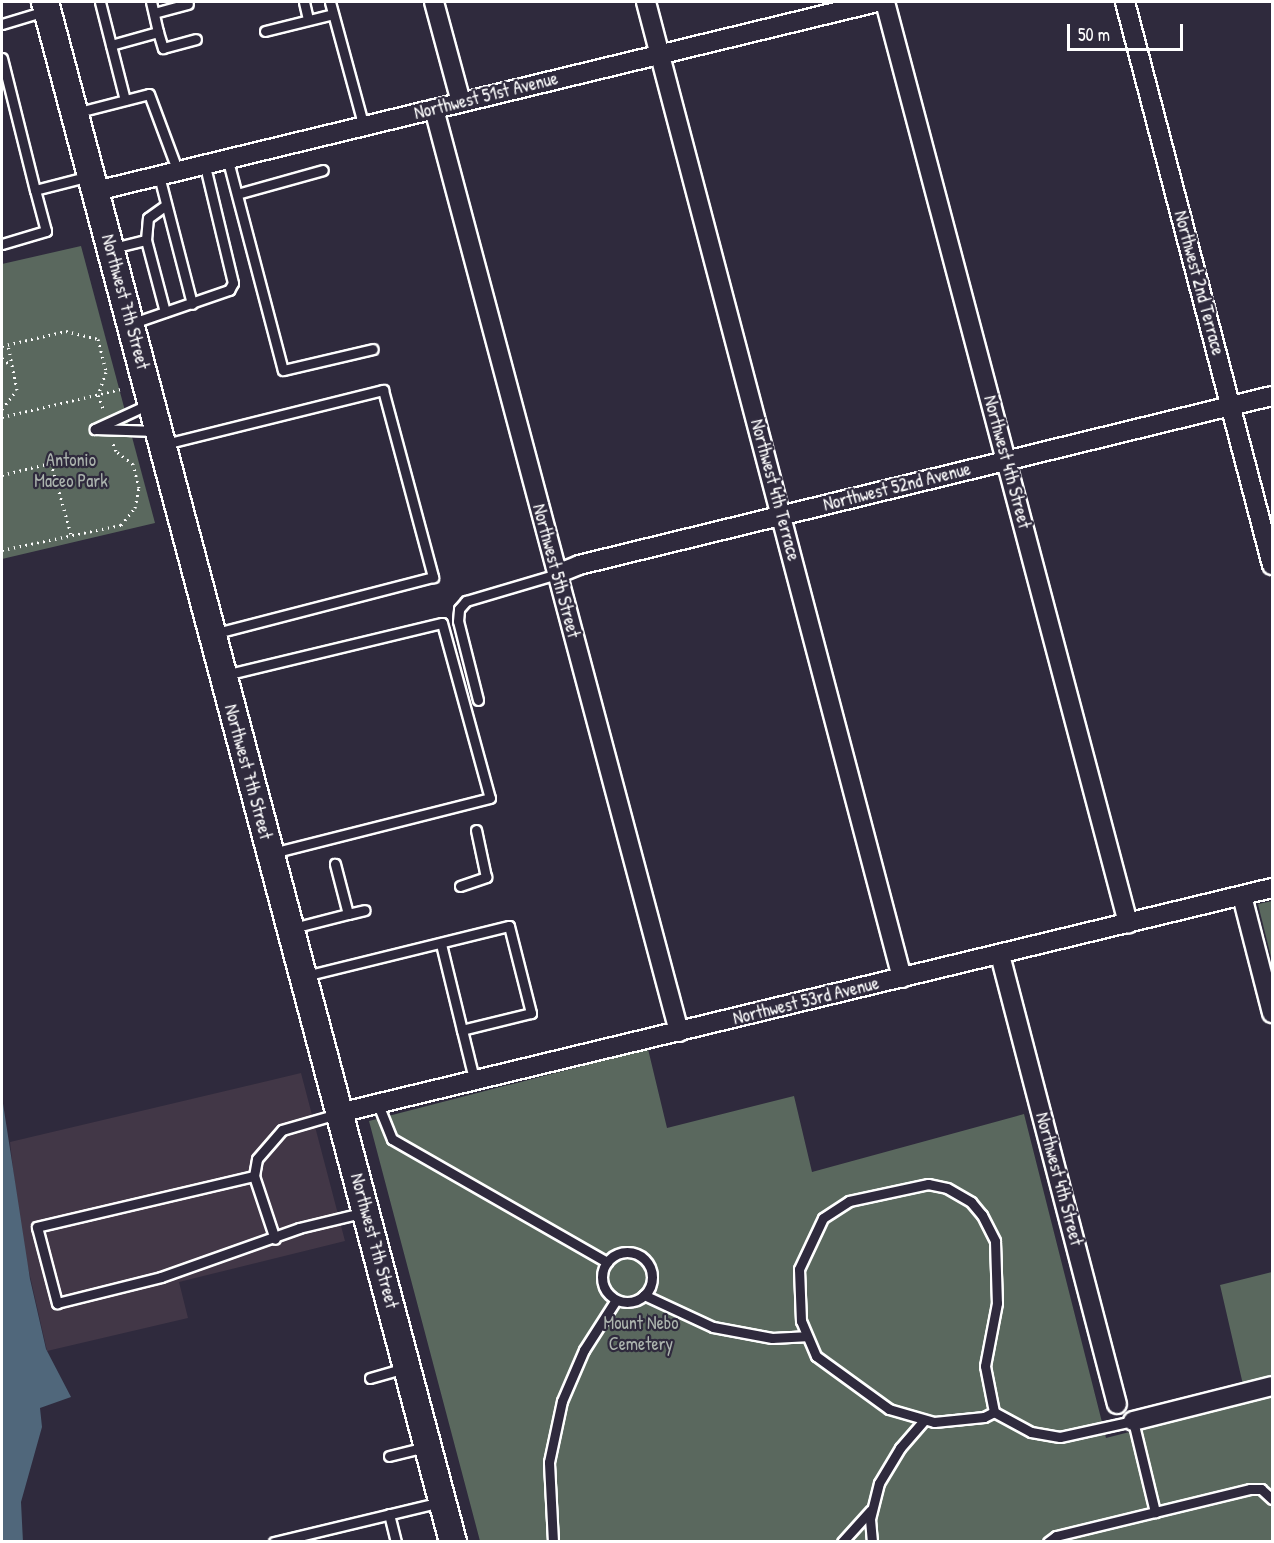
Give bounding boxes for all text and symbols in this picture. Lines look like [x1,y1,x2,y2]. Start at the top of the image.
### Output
scale bar [1070,12,1186,50]
text: 50 m [1078,22,1110,47]
street label: Northwest 51st Avenue [412,68,560,124]
street label: Northwest 2nd Terrace [1169,208,1229,358]
street label: Northwest 7th Street [97,232,153,372]
street label: Northwest 4th Street [979,393,1035,531]
street label: Northwest 4th Terrace [746,417,804,563]
park label: Antonio Maceo Park [34,450,108,492]
street label: Northwest 52nd Avenue [821,458,973,516]
street label: Northwest 5th Street [528,502,584,640]
street label: Northwest 7th Street [220,702,276,842]
street label: Northwest 53rd Avenue [731,972,881,1030]
street label: Northwest 4th Street [1031,1110,1087,1248]
street label: Northwest 7th Street [346,1171,402,1311]
park label: Mount Nebo Cemetery [603,1313,679,1356]

